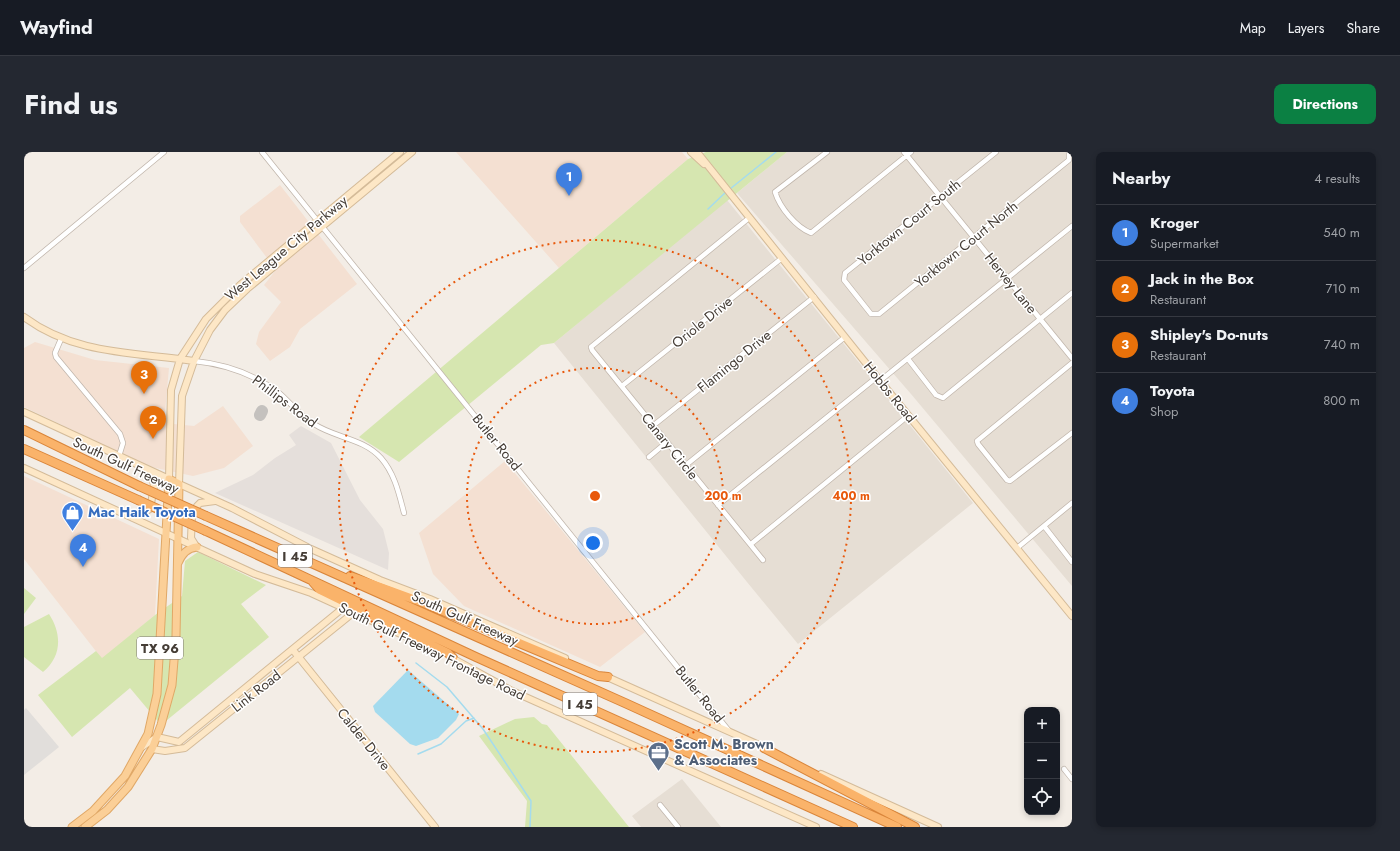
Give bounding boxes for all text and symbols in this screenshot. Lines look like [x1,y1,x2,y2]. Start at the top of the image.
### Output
text: Wayfind [20,14,93,41]
text: Map [1240,18,1266,38]
text: Layers [1288,18,1324,38]
text: Share [1346,18,1380,38]
text: Find us [24,84,118,125]
button: Directions [1274,84,1376,124]
pin: 1 [556,163,582,196]
text: Nearby [1112,166,1170,190]
text: 4 results [1314,169,1360,188]
street label: Yorktown Court South [853,174,965,270]
street label: West League City Parkway [220,190,352,305]
street label: Yorktown Court North [910,196,1022,292]
text: Kroger [1150,212,1199,234]
text: 1 [1122,223,1128,242]
text: 540 m [1323,223,1360,242]
text: Supermarket [1150,234,1219,253]
street label: Hervey Lane [980,248,1042,318]
text: Jack in the Box [1150,268,1254,290]
text: 2 [1121,279,1129,298]
text: 710 m [1325,279,1360,298]
text: Restaurant [1150,290,1206,309]
street label: Oriole Drive [667,291,737,353]
text: Shipley's Do-nuts [1150,324,1268,346]
street label: Flamingo Drive [693,325,775,397]
text: 3 [1121,335,1129,354]
text: 740 m [1324,335,1360,354]
text: Restaurant [1150,346,1206,365]
street label: Hobbs Road [859,357,921,427]
pin: 3 [131,361,157,394]
street label: Phillips Road [248,370,322,432]
text: Toyota [1150,380,1195,402]
text: 4 [1120,391,1130,410]
text: 800 m [1323,391,1360,410]
text: Shop [1150,402,1178,421]
pin: 2 [140,406,166,439]
street label: Canary Circle [637,408,703,484]
street label: Butler Road [468,409,526,475]
street label: South Gulf Freeway [70,432,183,499]
text: 200 m [704,487,742,505]
text: 400 m [832,487,870,505]
centre of rings [588,489,602,503]
shop icon: Mac Haik Toyota [60,499,86,532]
place label: Mac Haik Toyota [88,502,196,522]
your location [583,533,603,553]
pin: 4 [70,534,96,567]
road number: I 45 [278,545,312,567]
street label: South Gulf Freeway [408,585,522,651]
street label: South Gulf Freeway Frontage Road [335,597,529,705]
road number: TX 96 [137,637,183,659]
street label: Butler Road [671,661,729,727]
street label: Link Road [227,665,285,717]
road number: I 45 [563,693,597,715]
street label: Calder Drive [333,704,395,774]
map controls [1024,707,1060,815]
button: + [1024,707,1060,743]
place label: Scott M. Brown & Associates [674,734,774,770]
office icon: Scott M. Brown & Associates [645,739,671,772]
button: − [1024,743,1060,779]
button: locate [1024,779,1060,815]

